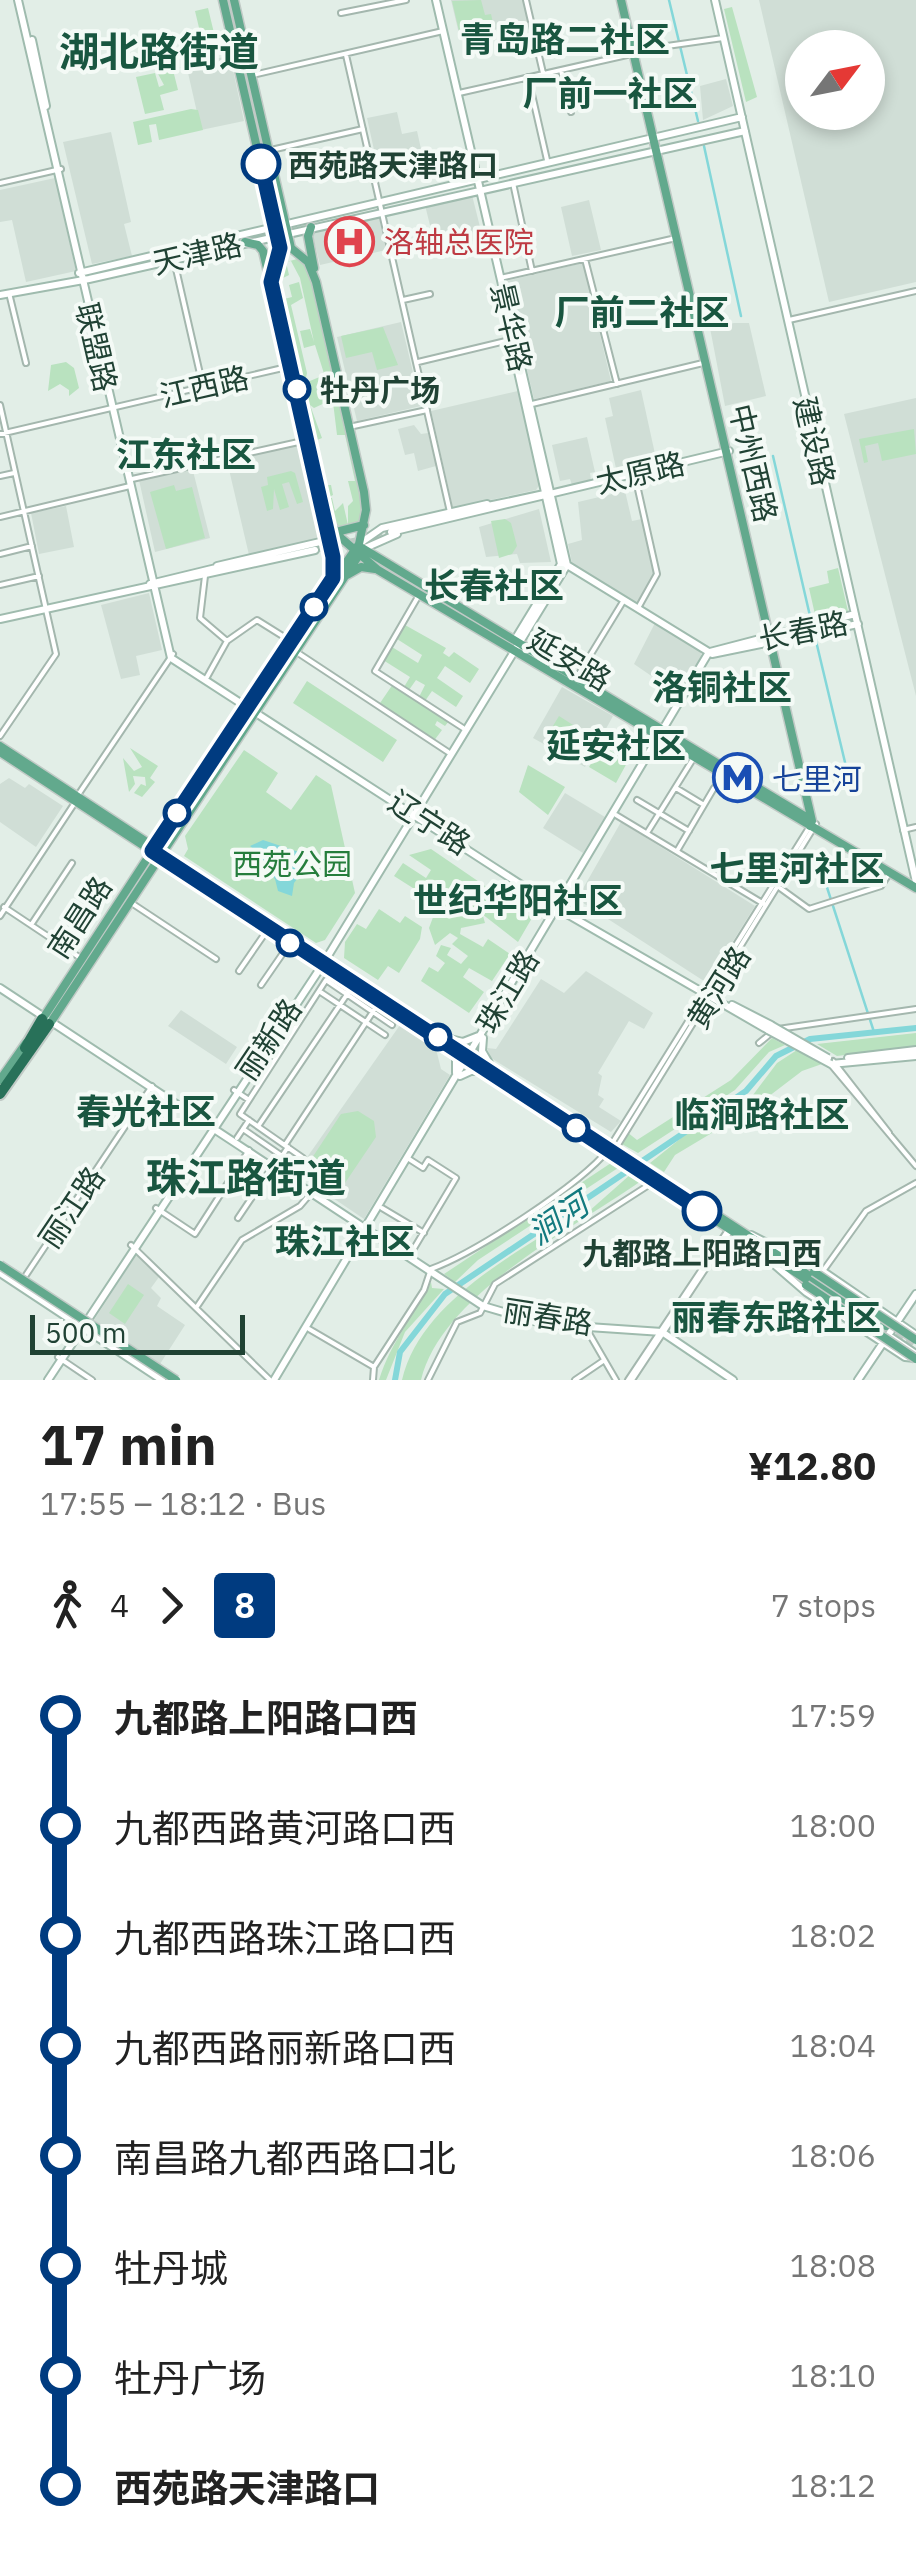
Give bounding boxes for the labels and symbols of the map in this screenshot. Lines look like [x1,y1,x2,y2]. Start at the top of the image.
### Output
district label: 青岛路二社区 [460,16,670,62]
district label: 湖北路街道 [59,25,259,77]
north arrow [785,30,885,130]
district label: 厂前一社区 [522,70,698,116]
marker: 西苑路天津路口 [242,145,280,183]
place label: 西苑路天津路口 [288,145,498,184]
hospital icon: 洛轴总医院 [323,215,375,267]
place label: 洛轴总医院 [384,222,534,261]
street label: 天津路 [149,224,245,282]
street label: 景华路 [483,279,541,375]
district label: 厂前二社区 [554,289,730,335]
street label: 联盟路 [68,299,126,395]
street label: 江西路 [156,357,252,415]
place label: 牡丹广场 [320,370,440,409]
marker: 牡丹广场 [284,376,310,402]
street label: 建设路 [786,393,844,489]
street label: 中州西路 [722,400,786,526]
district label: 江东社区 [116,431,256,477]
street label: 太原路 [592,443,688,501]
district label: 长春社区 [424,562,564,608]
unlabelled marker [301,594,327,620]
street label: 长春路 [755,602,851,658]
street label: 延安路 [521,619,619,699]
district label: 洛铜社区 [652,664,792,710]
district label: 延安社区 [546,722,686,768]
metro station icon: 七里河 [711,752,763,804]
place label: 七里河 [772,759,862,798]
street label: 辽宁路 [382,781,478,863]
unlabelled marker [164,800,190,826]
park label: 西苑公园 [232,844,352,883]
district label: 七里河社区 [709,845,885,891]
street label: 南昌路 [38,869,120,965]
district label: 世纪华阳社区 [413,877,623,923]
unlabelled marker [277,930,303,956]
street label: 黄河路 [678,939,758,1035]
street label: 珠江路 [467,942,547,1040]
street label: 丽新路 [227,991,309,1087]
unlabelled marker [425,1024,451,1050]
district label: 春光社区 [76,1088,216,1134]
district label: 临涧路社区 [674,1091,850,1137]
unlabelled marker [563,1115,589,1141]
district label: 珠江路街道 [146,1151,346,1203]
street label: 丽江路 [30,1159,112,1255]
water label: 涧河 [520,1179,601,1253]
marker: 九都路上阳路口西 [683,1192,721,1230]
district label: 珠江社区 [275,1218,415,1264]
place label: 九都路上阳路口西 [582,1233,822,1272]
street label: 丽春路 [501,1290,595,1342]
district label: 丽春东路社区 [671,1294,881,1340]
scale bar [30,1310,245,1354]

